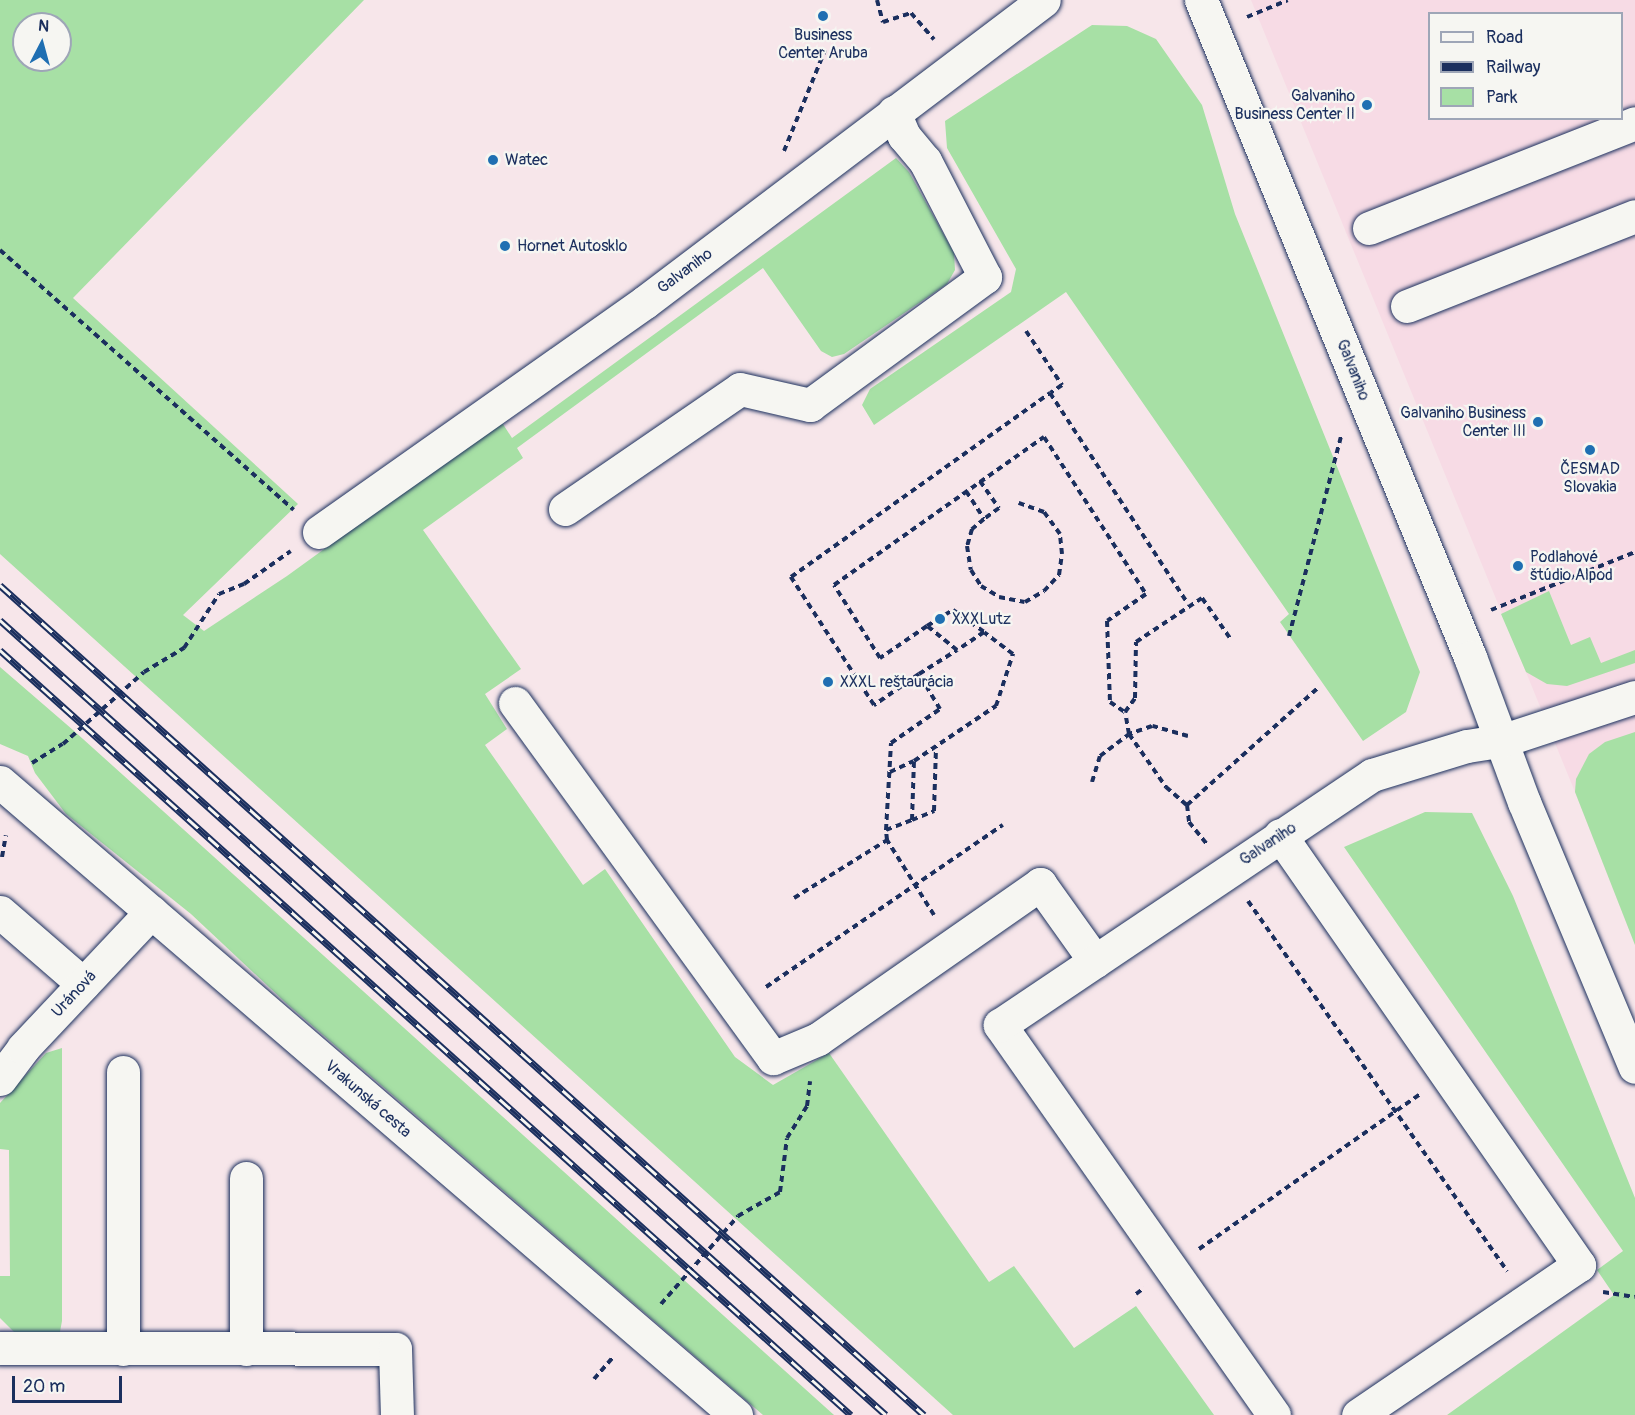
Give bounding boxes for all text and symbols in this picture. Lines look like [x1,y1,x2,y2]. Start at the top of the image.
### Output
marker: Business Center Aruba [816,9,830,23]
north arrow [12,12,72,72]
legend [1428,12,1623,120]
text: N [37,16,50,37]
place label: Business Center Aruba [778,25,868,63]
text: Road [1486,26,1523,49]
text: Railway [1486,56,1541,79]
place label: Galvaniho Business Center II [1234,86,1355,124]
text: Park [1486,86,1518,109]
marker: Galvaniho Business Center II [1360,98,1374,112]
place label: Watec [505,150,548,170]
marker: Watec [486,153,500,167]
place label: Hornet Autosklo [517,236,627,256]
marker: Hornet Autosklo [498,239,512,253]
street label: Galvaniho [654,244,716,298]
street label: Galvaniho [1332,337,1374,403]
place label: Galvaniho Business Center III [1400,403,1526,441]
marker: Galvaniho Business Center III [1531,415,1545,429]
marker: ČESMAD Slovakia [1583,443,1597,457]
place label: ČESMAD Slovakia [1560,459,1620,497]
place label: Podlahové štúdio Alpod [1530,547,1613,585]
marker: Podlahové štúdio Alpod [1511,559,1525,573]
place label: XXXLutz [952,609,1011,629]
marker: XXXLutz [933,612,947,626]
place label: XXXL reštaurácia [840,672,953,692]
marker: XXXL reštaurácia [821,675,835,689]
street label: Galvaniho [1236,818,1300,870]
street label: Uránová [48,967,100,1021]
street label: Vrakunská cesta [321,1056,415,1142]
scale bar [15,1364,124,1402]
text: 20 m [23,1375,65,1398]

